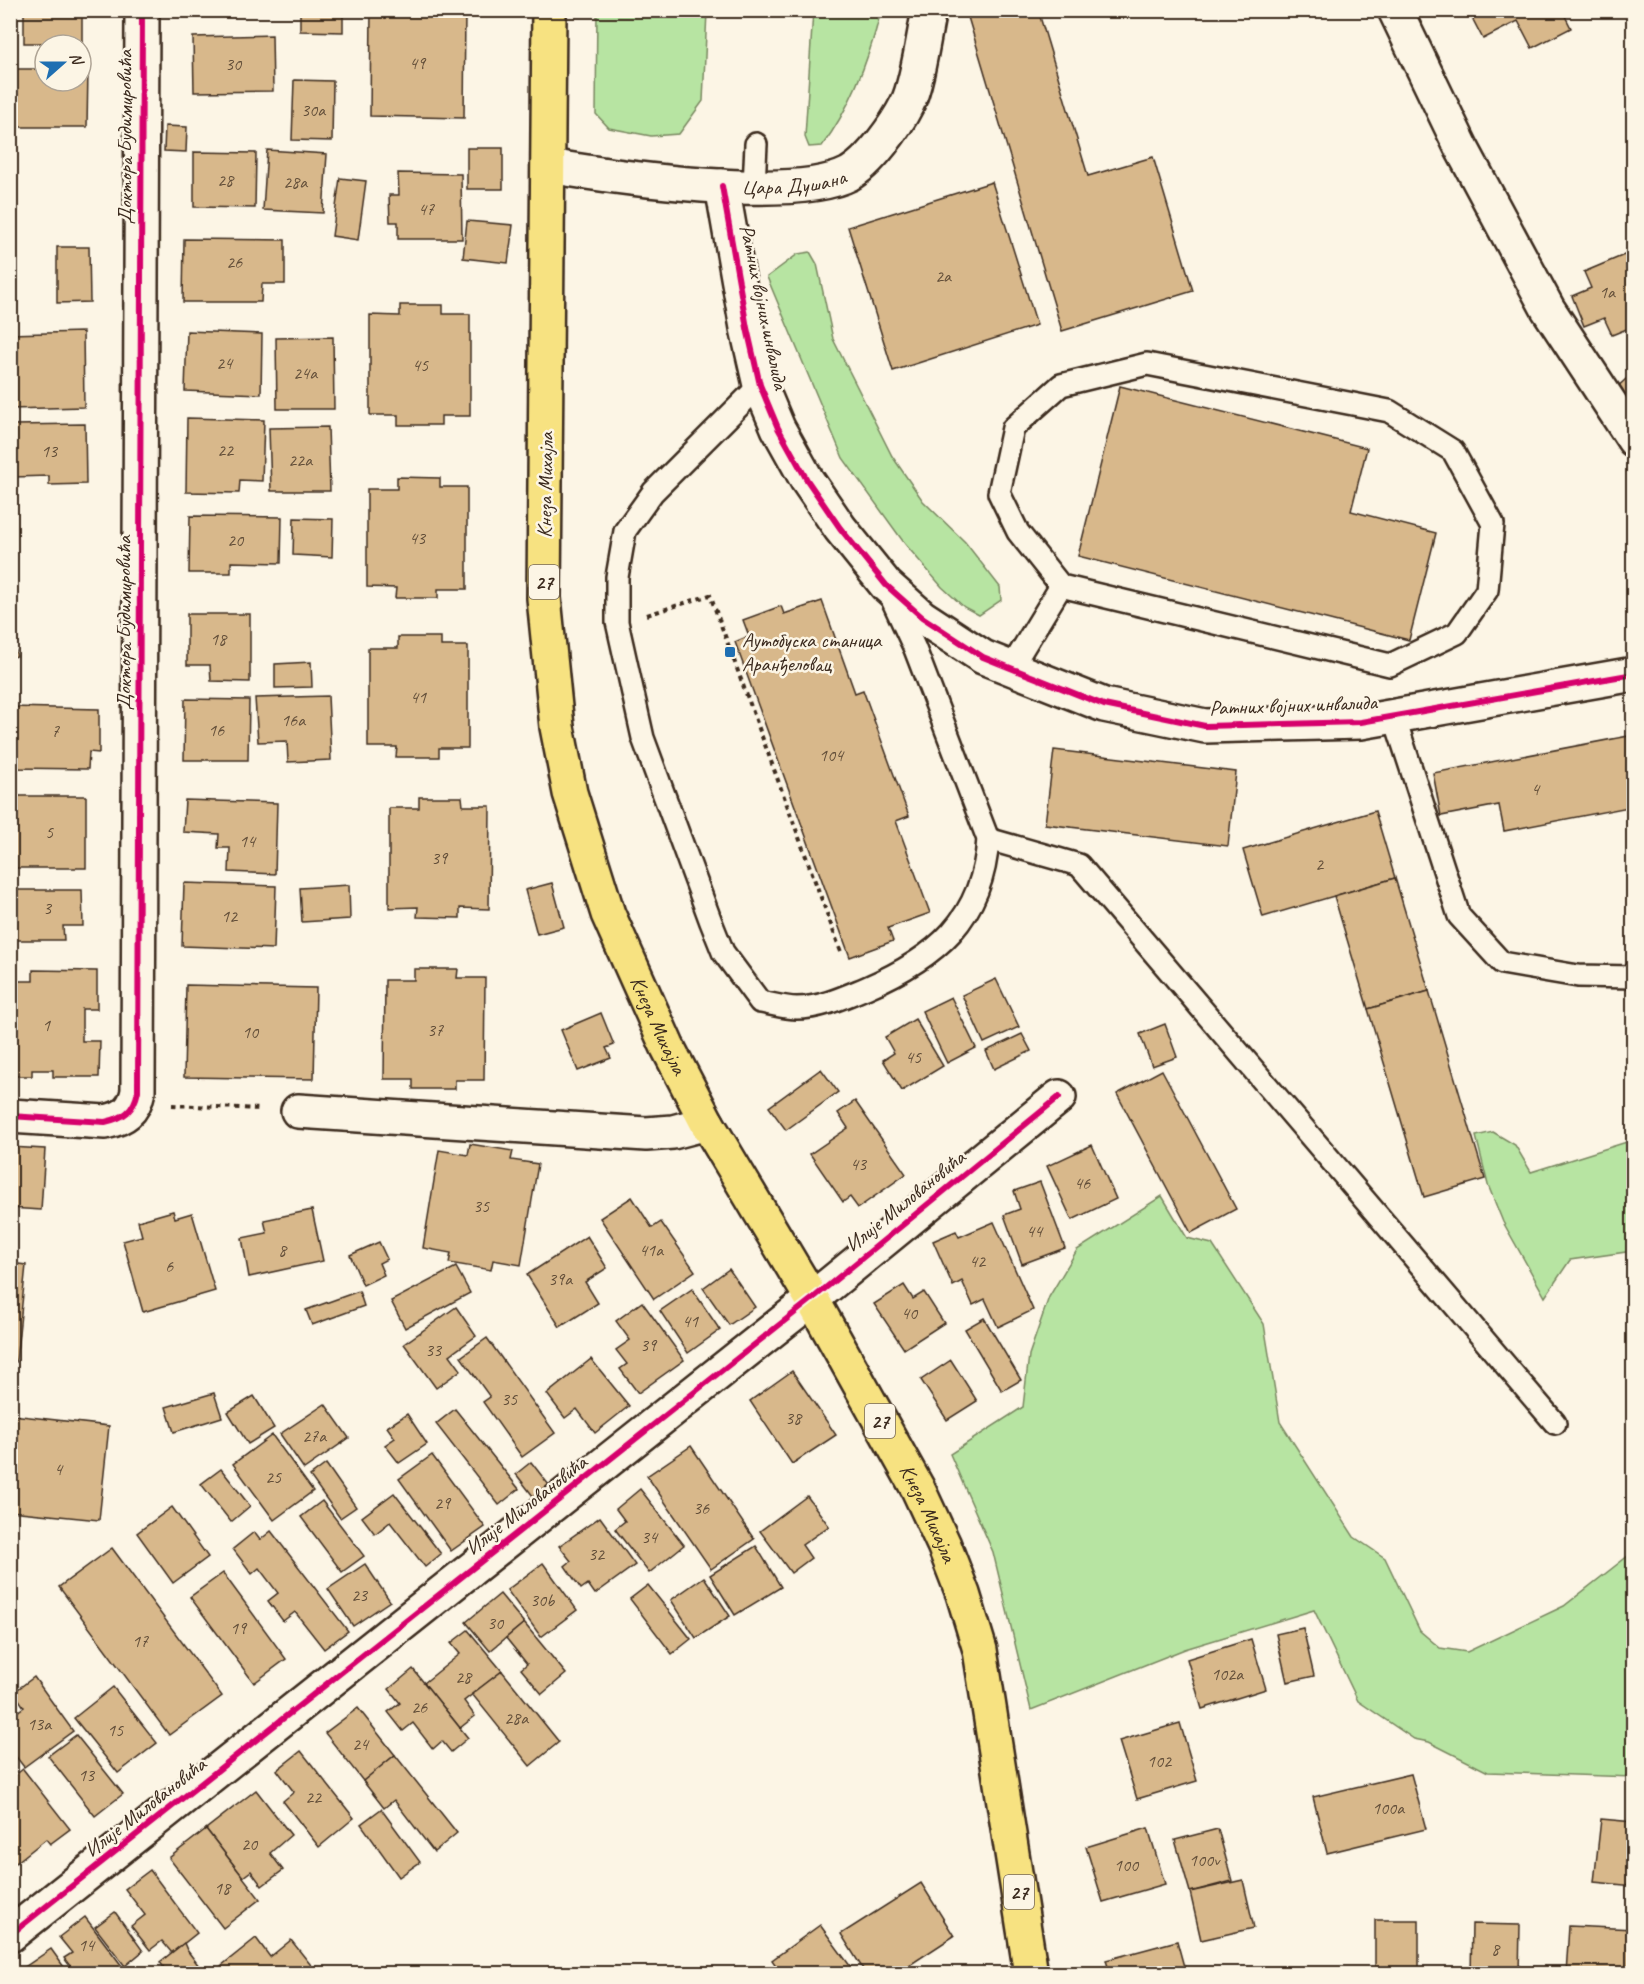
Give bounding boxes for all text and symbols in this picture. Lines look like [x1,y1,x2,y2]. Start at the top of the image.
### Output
north arrow [33,33,93,93]
street label: Доктора Будимировића [112,48,138,224]
text: N [65,50,88,69]
house number: 49 [409,52,427,74]
house number: 30 [225,53,243,75]
house number: 30a [301,99,326,121]
street label: Цара Душана [741,163,851,200]
house number: 28 [217,169,235,191]
house number: 28a [283,171,308,193]
house number: 47 [418,198,435,220]
street label: Ратних војних инвалида [734,222,794,393]
house number: 26 [226,251,243,273]
house number: 2a [935,265,952,287]
house number: 1a [1599,281,1616,303]
house number: 24 [216,352,234,374]
house number: 45 [412,354,429,376]
house number: 24a [293,362,318,384]
street label: Кнеза Михајла [531,430,559,538]
house number: 22 [217,439,235,461]
house number: 13 [41,440,59,462]
house number: 22a [288,449,313,471]
house number: 43 [409,527,427,549]
house number: 20 [227,529,245,551]
street label: Доктора Будимировића [111,534,137,710]
road number: 27 [529,565,559,599]
place label: Аутобуска станица Аранђеловац [742,627,883,677]
house number: 18 [210,628,228,650]
marker: Аутобуска станица Аранђеловац [723,645,737,659]
house number: 41 [410,686,427,708]
street label: Ратних војних инвалида [1209,689,1379,721]
house number: 16a [281,709,306,731]
house number: 16 [208,719,225,741]
house number: 7 [51,720,60,742]
house number: 104 [819,744,845,766]
house number: 4 [1531,778,1541,800]
house number: 5 [45,821,54,843]
house number: 14 [239,830,257,852]
house number: 39 [431,847,449,869]
house number: 2 [1315,853,1325,875]
house number: 3 [43,897,53,919]
house number: 12 [221,905,239,927]
street label: Кнеза Михајла [624,972,693,1081]
house number: 1 [42,1014,51,1036]
house number: 37 [427,1019,444,1041]
house number: 10 [242,1021,260,1043]
house number: 45 [905,1046,922,1068]
street label: Илије Миловановића [840,1143,972,1258]
house number: 43 [850,1153,868,1175]
house number: 46 [1074,1172,1091,1194]
house number: 35 [473,1195,490,1217]
house number: 44 [1026,1220,1044,1242]
house number: 8 [278,1239,288,1261]
house number: 41a [639,1239,664,1261]
house number: 42 [969,1250,987,1272]
house number: 6 [165,1255,174,1277]
house number: 39a [548,1268,573,1290]
house number: 40 [901,1302,919,1324]
house number: 41 [682,1310,699,1332]
house number: 39 [640,1334,658,1356]
house number: 33 [425,1339,443,1361]
house number: 35 [501,1388,518,1410]
road number: 27 [865,1404,895,1438]
house number: 38 [785,1407,803,1429]
house number: 27a [302,1425,327,1447]
street label: Илије Миловановића [460,1448,594,1561]
house number: 4 [54,1458,64,1480]
street label: Кнеза Михајла [894,1460,963,1568]
house number: 25 [265,1466,282,1488]
house number: 29 [434,1492,452,1514]
house number: 36 [693,1497,710,1519]
house number: 34 [641,1526,659,1548]
house number: 32 [588,1543,606,1565]
house number: 23 [351,1584,369,1606]
house number: 30b [530,1589,555,1611]
house number: 30 [487,1612,505,1634]
house number: 19 [230,1617,248,1639]
house number: 17 [132,1630,149,1652]
house number: 102a [1211,1663,1244,1685]
house number: 28 [455,1666,473,1688]
house number: 26 [411,1696,428,1718]
house number: 28a [504,1707,529,1729]
house number: 13a [27,1713,52,1735]
house number: 15 [107,1719,124,1741]
house number: 24 [352,1733,370,1755]
street label: Илије Миловановића [79,1750,213,1863]
house number: 102 [1147,1750,1173,1772]
house number: 13 [78,1764,96,1786]
house number: 22 [305,1786,323,1808]
house number: 100a [1372,1797,1405,1819]
house number: 20 [241,1833,259,1855]
house number: 100v [1189,1849,1221,1871]
house number: 100 [1114,1854,1140,1876]
road number: 27 [1004,1875,1034,1909]
house number: 18 [214,1877,232,1899]
house number: 14 [78,1934,96,1956]
house number: 8 [1491,1938,1501,1960]

